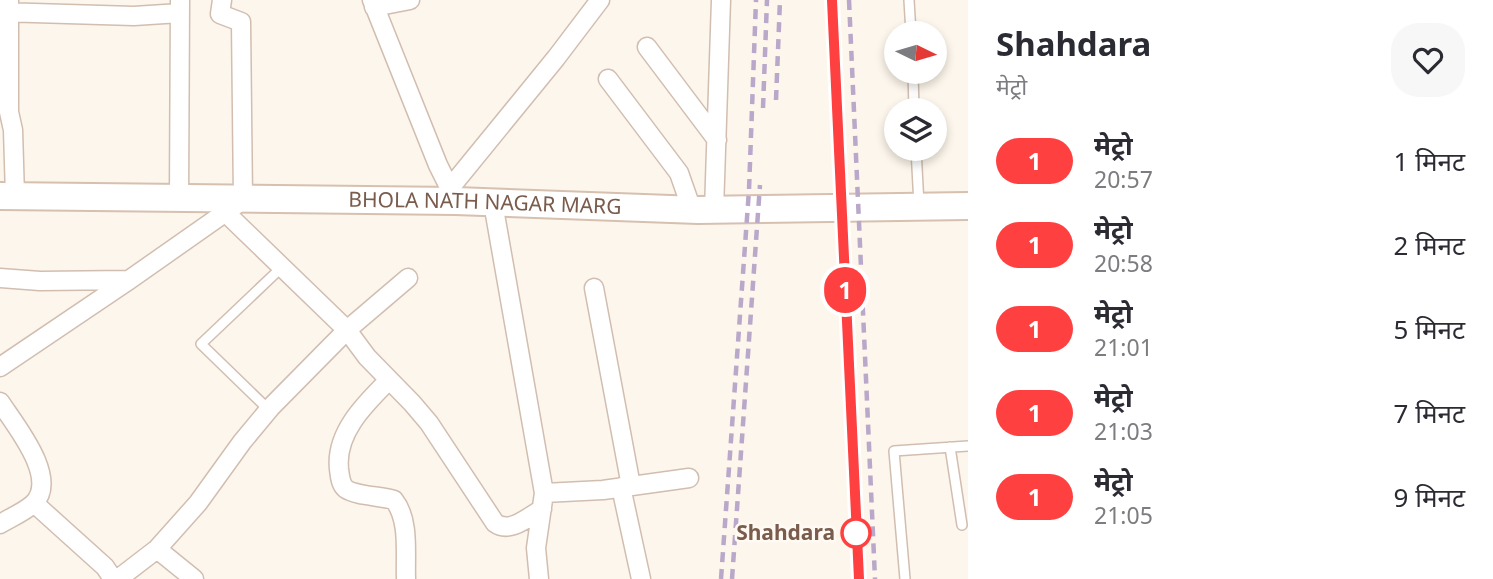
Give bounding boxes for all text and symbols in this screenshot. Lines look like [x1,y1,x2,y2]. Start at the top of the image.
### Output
north arrow [884,21,947,84]
map controls [884,21,947,161]
text: Shahdara [996,21,1151,66]
button: heart [1391,23,1465,97]
text: मेट्रो [996,70,1027,102]
button: layers [884,98,947,161]
text: मेट्रो [1094,127,1133,163]
text: 1 मिनट [1394,143,1465,179]
text: 1 [1028,144,1041,177]
text: 20:57 [1094,163,1153,195]
street label: BHOLA NATH NAGAR MARG [348,185,622,220]
text: मेट्रो [1094,211,1133,247]
text: 2 मिनट [1394,227,1465,263]
text: 1 [1028,228,1041,261]
text: 20:58 [1094,247,1153,279]
line badge: 1 [822,267,868,313]
text: 1 [838,273,852,306]
text: मेट्रो [1094,295,1133,331]
text: 5 मिनट [1394,311,1465,347]
text: 1 [1028,312,1041,345]
text: 21:01 [1094,331,1153,363]
text: मेट्रो [1094,379,1133,415]
text: 7 मिनट [1394,395,1465,431]
text: 1 [1028,396,1041,429]
text: 21:03 [1094,415,1153,447]
text: मेट्रो [1094,463,1133,499]
text: 9 मिनट [1394,479,1465,515]
text: 1 [1028,480,1041,513]
text: 21:05 [1094,499,1153,531]
place label: Shahdara [736,518,835,546]
marker: Shahdara [841,518,871,548]

